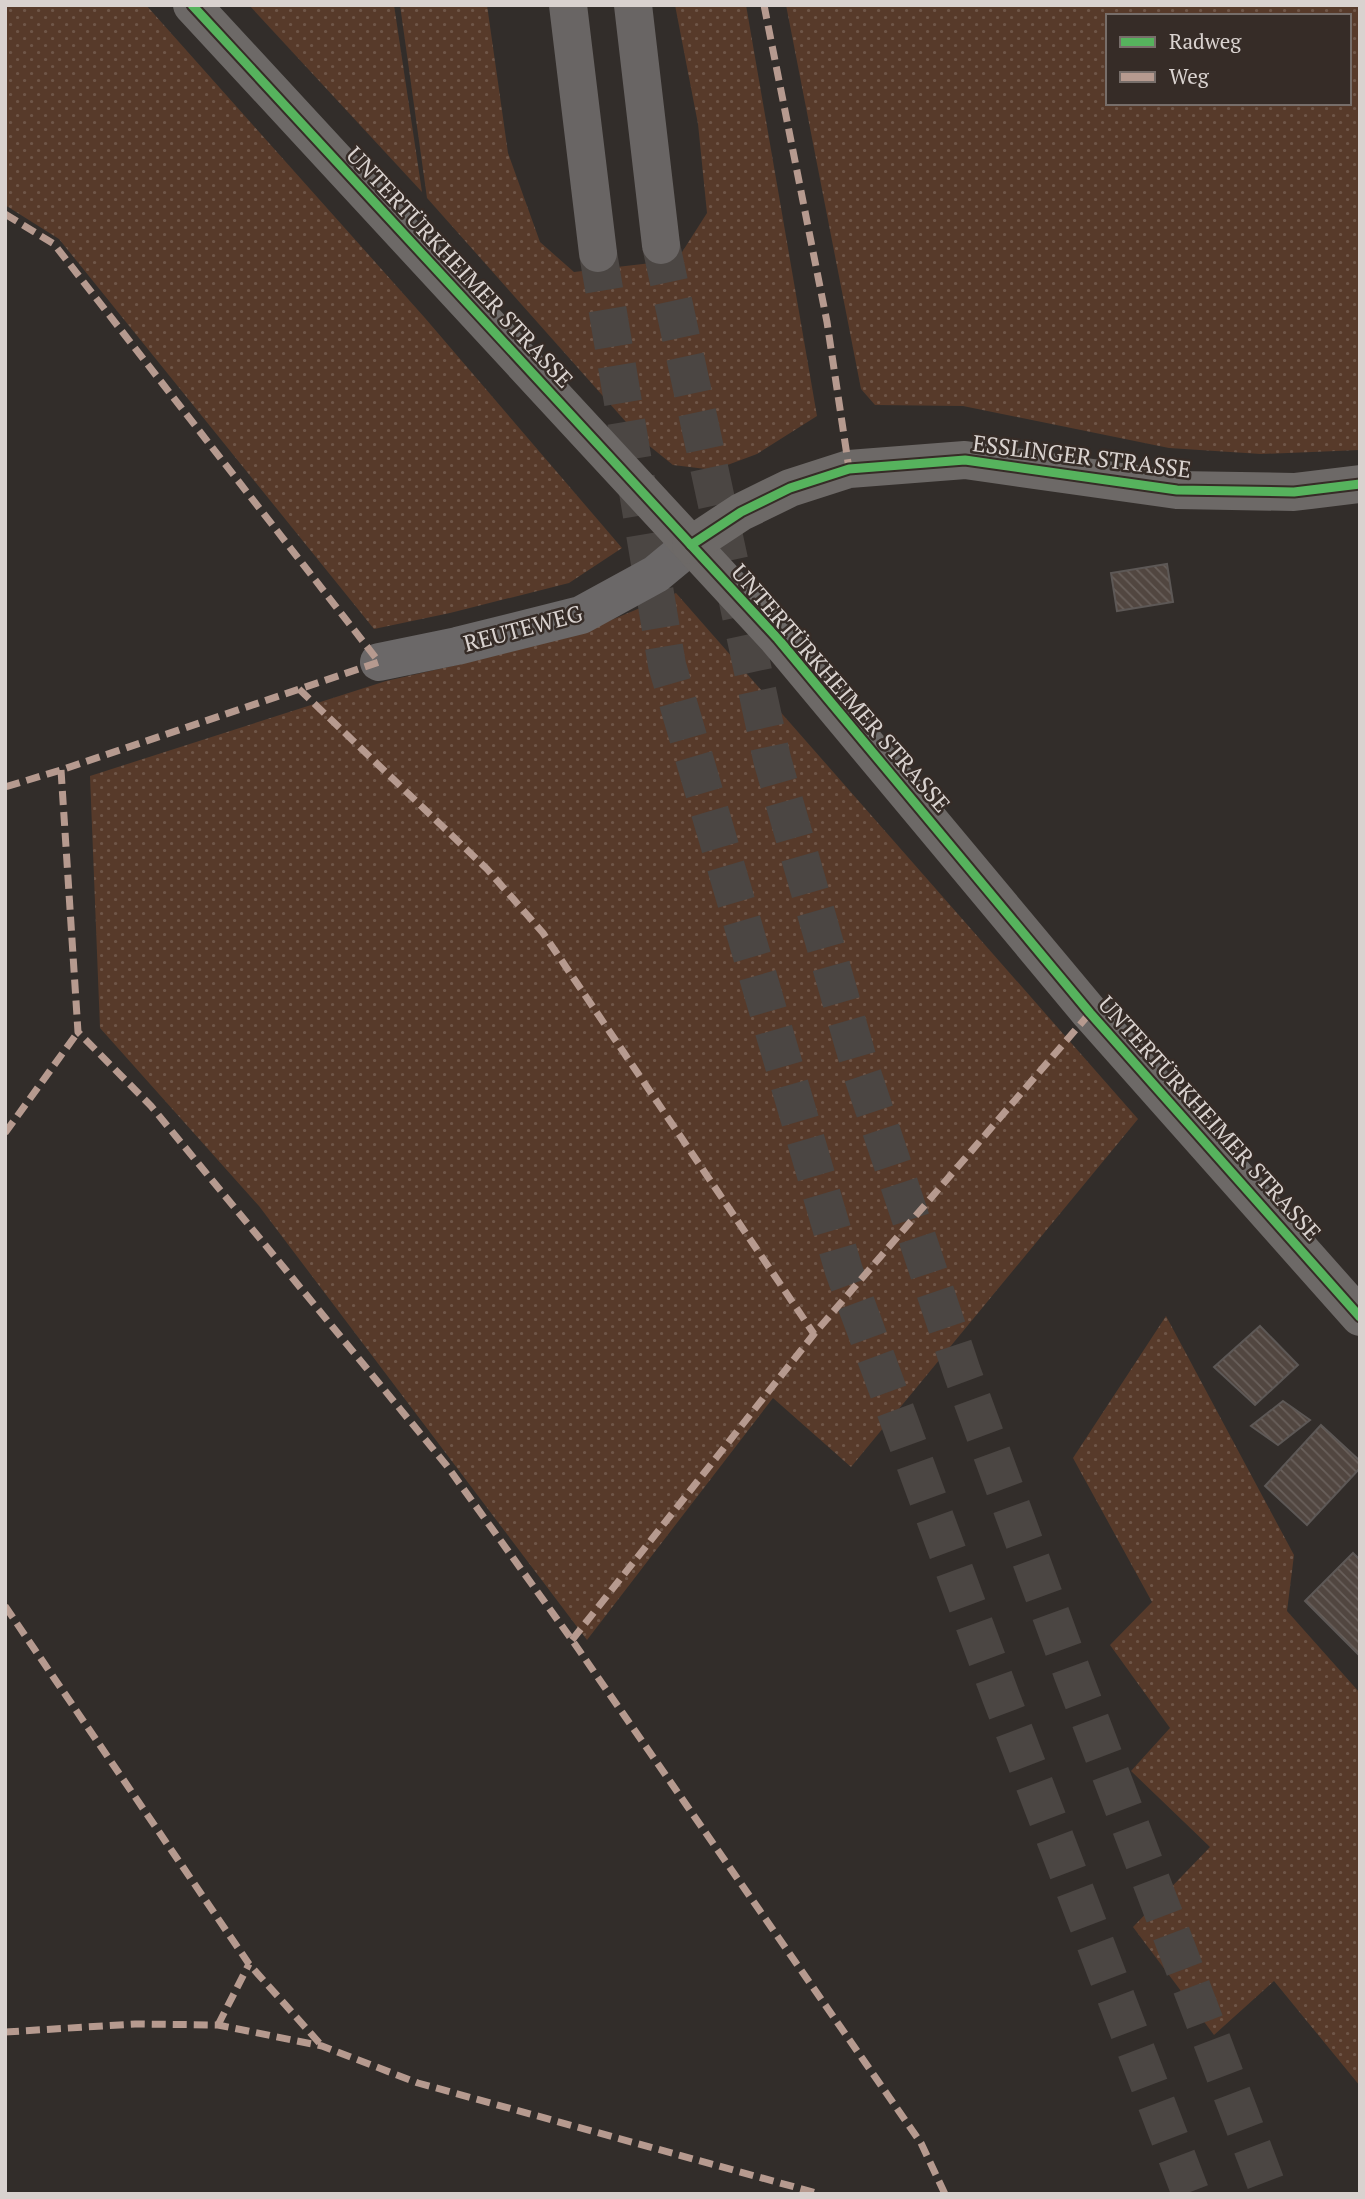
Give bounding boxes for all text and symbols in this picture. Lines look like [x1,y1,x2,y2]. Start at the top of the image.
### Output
legend [1106,14,1351,105]
text: Radweg [1169,27,1242,55]
text: Weg [1169,62,1210,90]
street label: UNTERTÜRKHEIMER STRASSE [340,140,580,394]
street label: ESSLINGER STRASSE [971,427,1193,485]
street label: UNTERTÜRKHEIMER STRASSE [725,557,957,819]
street label: REUTEWEG [460,597,586,659]
street label: UNTERTÜRKHEIMER STRASSE [1092,989,1328,1247]

